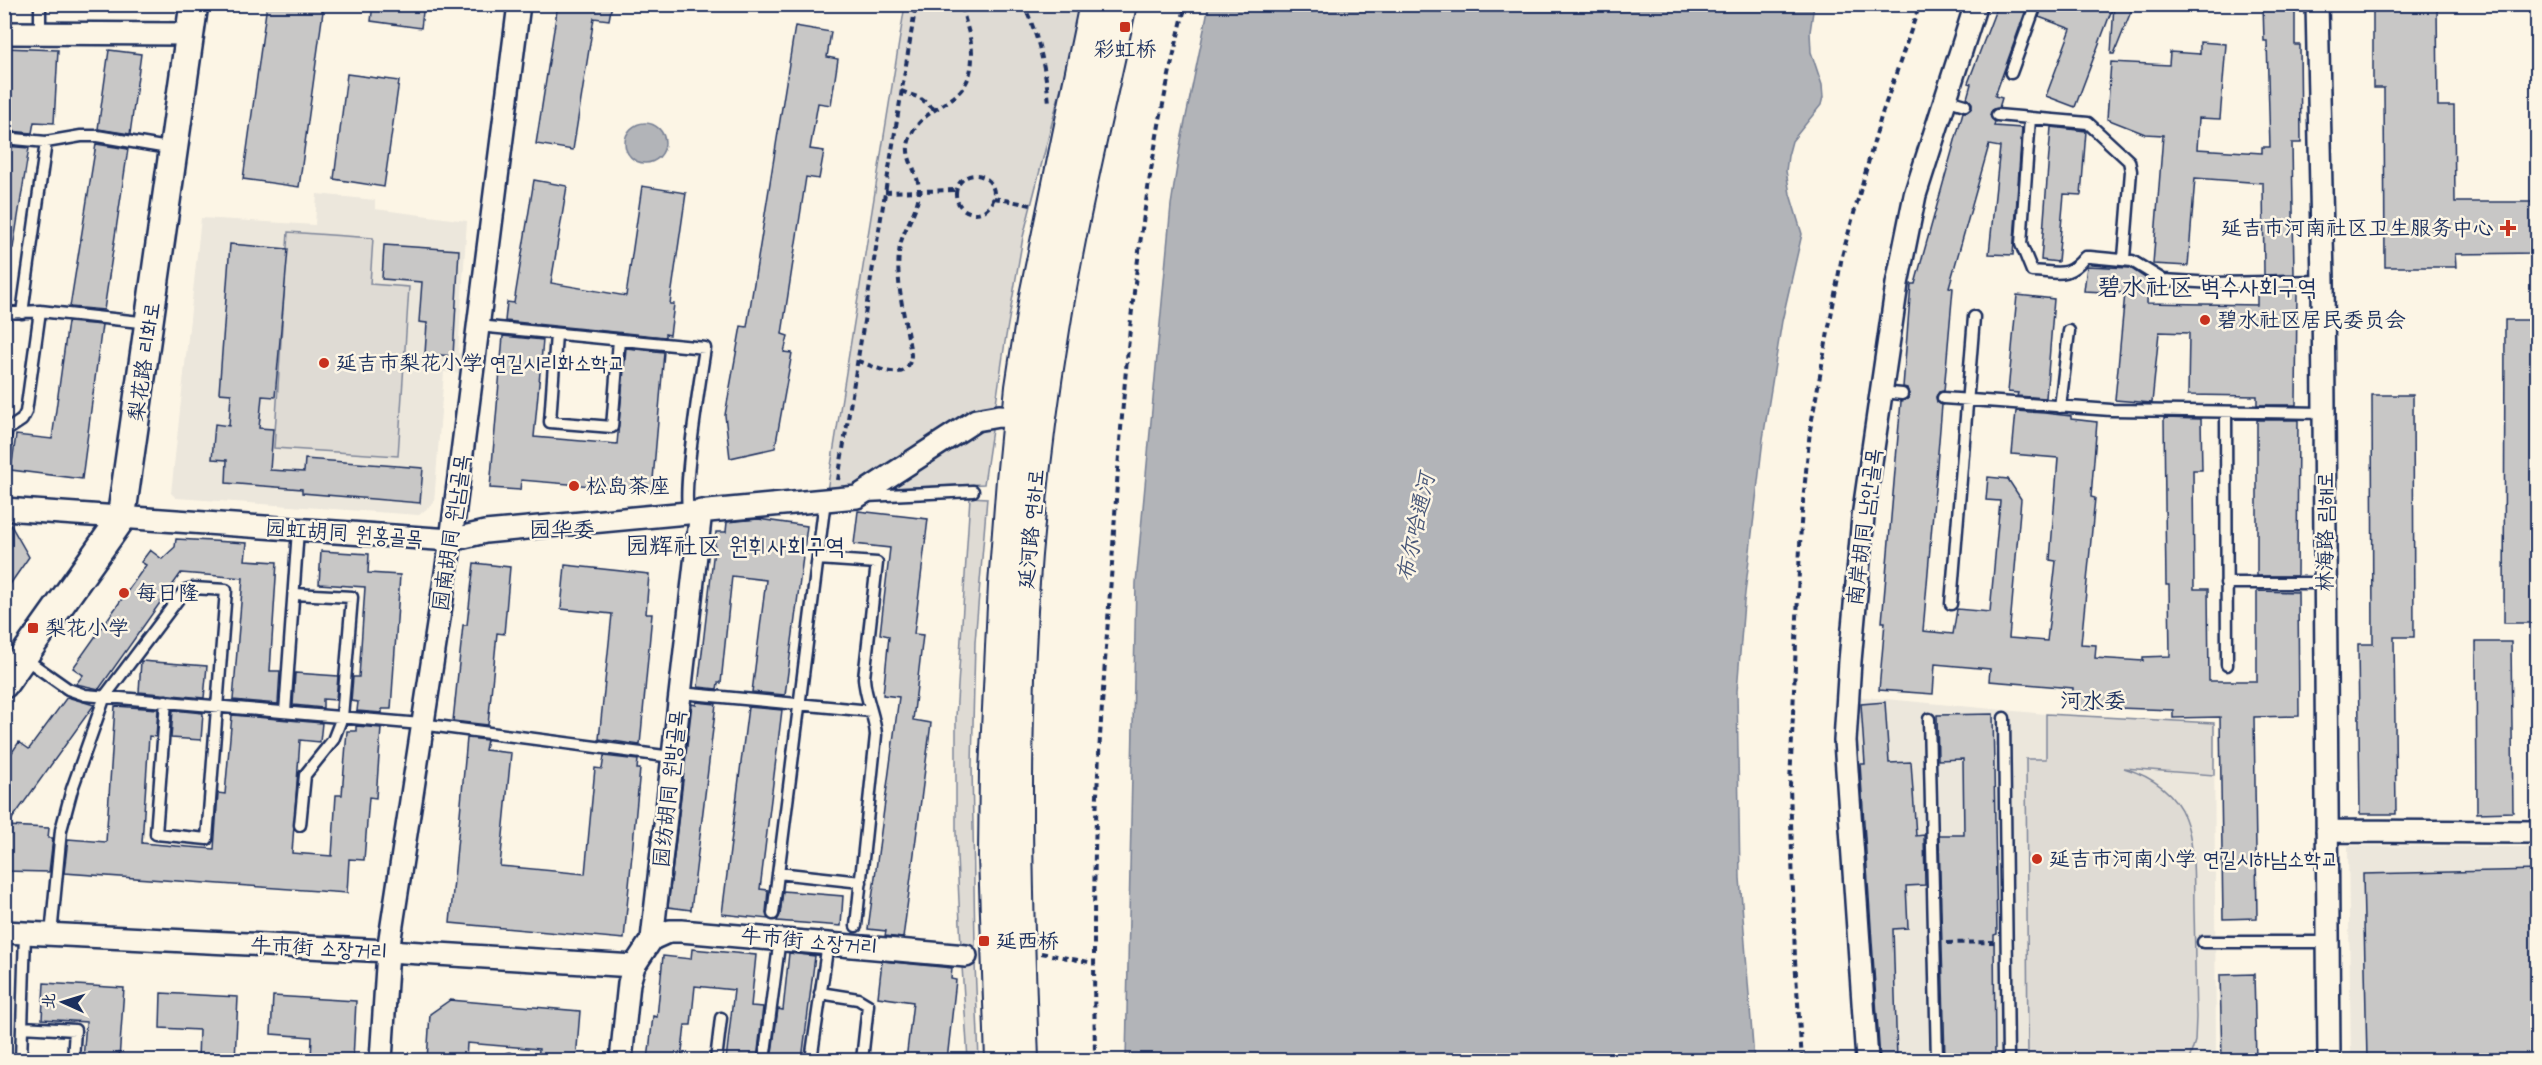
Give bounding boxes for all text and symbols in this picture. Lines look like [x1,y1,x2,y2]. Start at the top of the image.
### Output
marker: 彩虹桥 [1118,20,1132,34]
place label: 彩虹桥 [1094,34,1157,61]
place label: 延吉市河南社区卫生服务中心 [2221,213,2494,240]
marker: 延吉市河南社区卫生服务中心 [2499,219,2517,237]
district label: 碧水社区 벽수사회구역 [2097,270,2317,301]
street label: 梨花路 리화로 [121,300,164,423]
place label: 碧水社区居民委员会 [2217,305,2406,332]
marker: 碧水社区居民委员会 [2198,313,2212,327]
place label: 延吉市梨花小学 연길시리화소학교 [336,348,625,375]
marker: 延吉市梨花小学 연길시리화소학교 [317,356,331,370]
street label: 南岸胡同 남안골목 [1839,447,1886,607]
street label: 园南胡同 원남골목 [425,453,474,613]
water label: 布尔哈通河 [1389,467,1441,584]
street label: 延河路 연하로 [1011,468,1048,590]
place label: 松岛茶座 [586,471,670,498]
street label: 林海路 림해로 [2310,472,2337,592]
marker: 松岛茶座 [567,479,581,493]
street label: 园虹胡同 원홍골목 [264,513,424,550]
district label: 园华委 [529,514,595,543]
district label: 园辉社区 원휘사회구역 [625,529,845,560]
place label: 每日隆 [136,578,199,605]
marker: 每日隆 [117,586,131,600]
place label: 梨花小学 [45,613,129,640]
marker: 梨花小学 [26,621,40,635]
district label: 河水委 [2060,685,2126,714]
street label: 园纺胡同 원방골목 [646,709,689,869]
place label: 延吉市河南小学 연길시하남소학교 [2049,844,2338,871]
marker: 延吉市河南小学 연길시하남소학교 [2030,852,2044,866]
street label: 牛市街 소장거리 [740,920,879,959]
place label: 延西桥 [996,926,1059,953]
street label: 牛市街 소장거리 [250,929,388,964]
marker: 延西桥 [977,934,991,948]
north arrow [33,972,93,1032]
text: 北 [37,992,59,1010]

